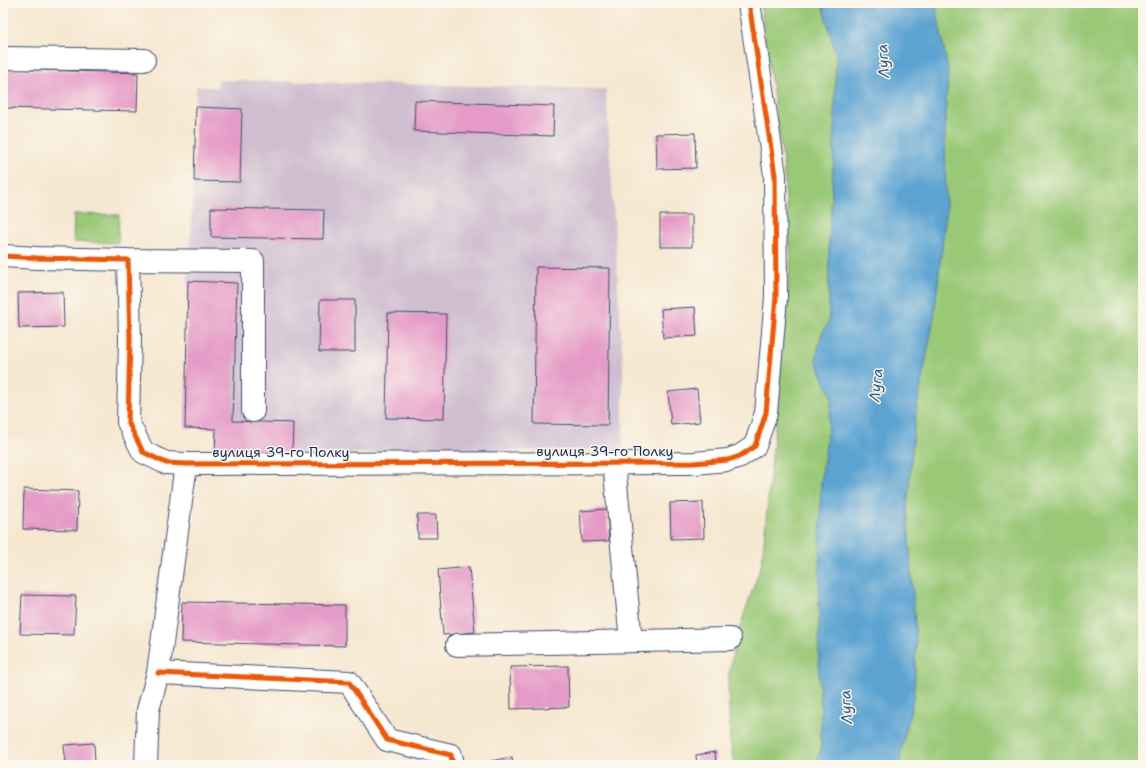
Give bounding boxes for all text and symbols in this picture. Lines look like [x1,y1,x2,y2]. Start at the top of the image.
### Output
water label: Луга [872,44,894,79]
water label: Луга [864,367,888,404]
street label: вулиця 39-го Полку [536,442,674,460]
street label: вулиця 39-го Полку [212,443,350,461]
water label: Луга [835,690,857,725]

